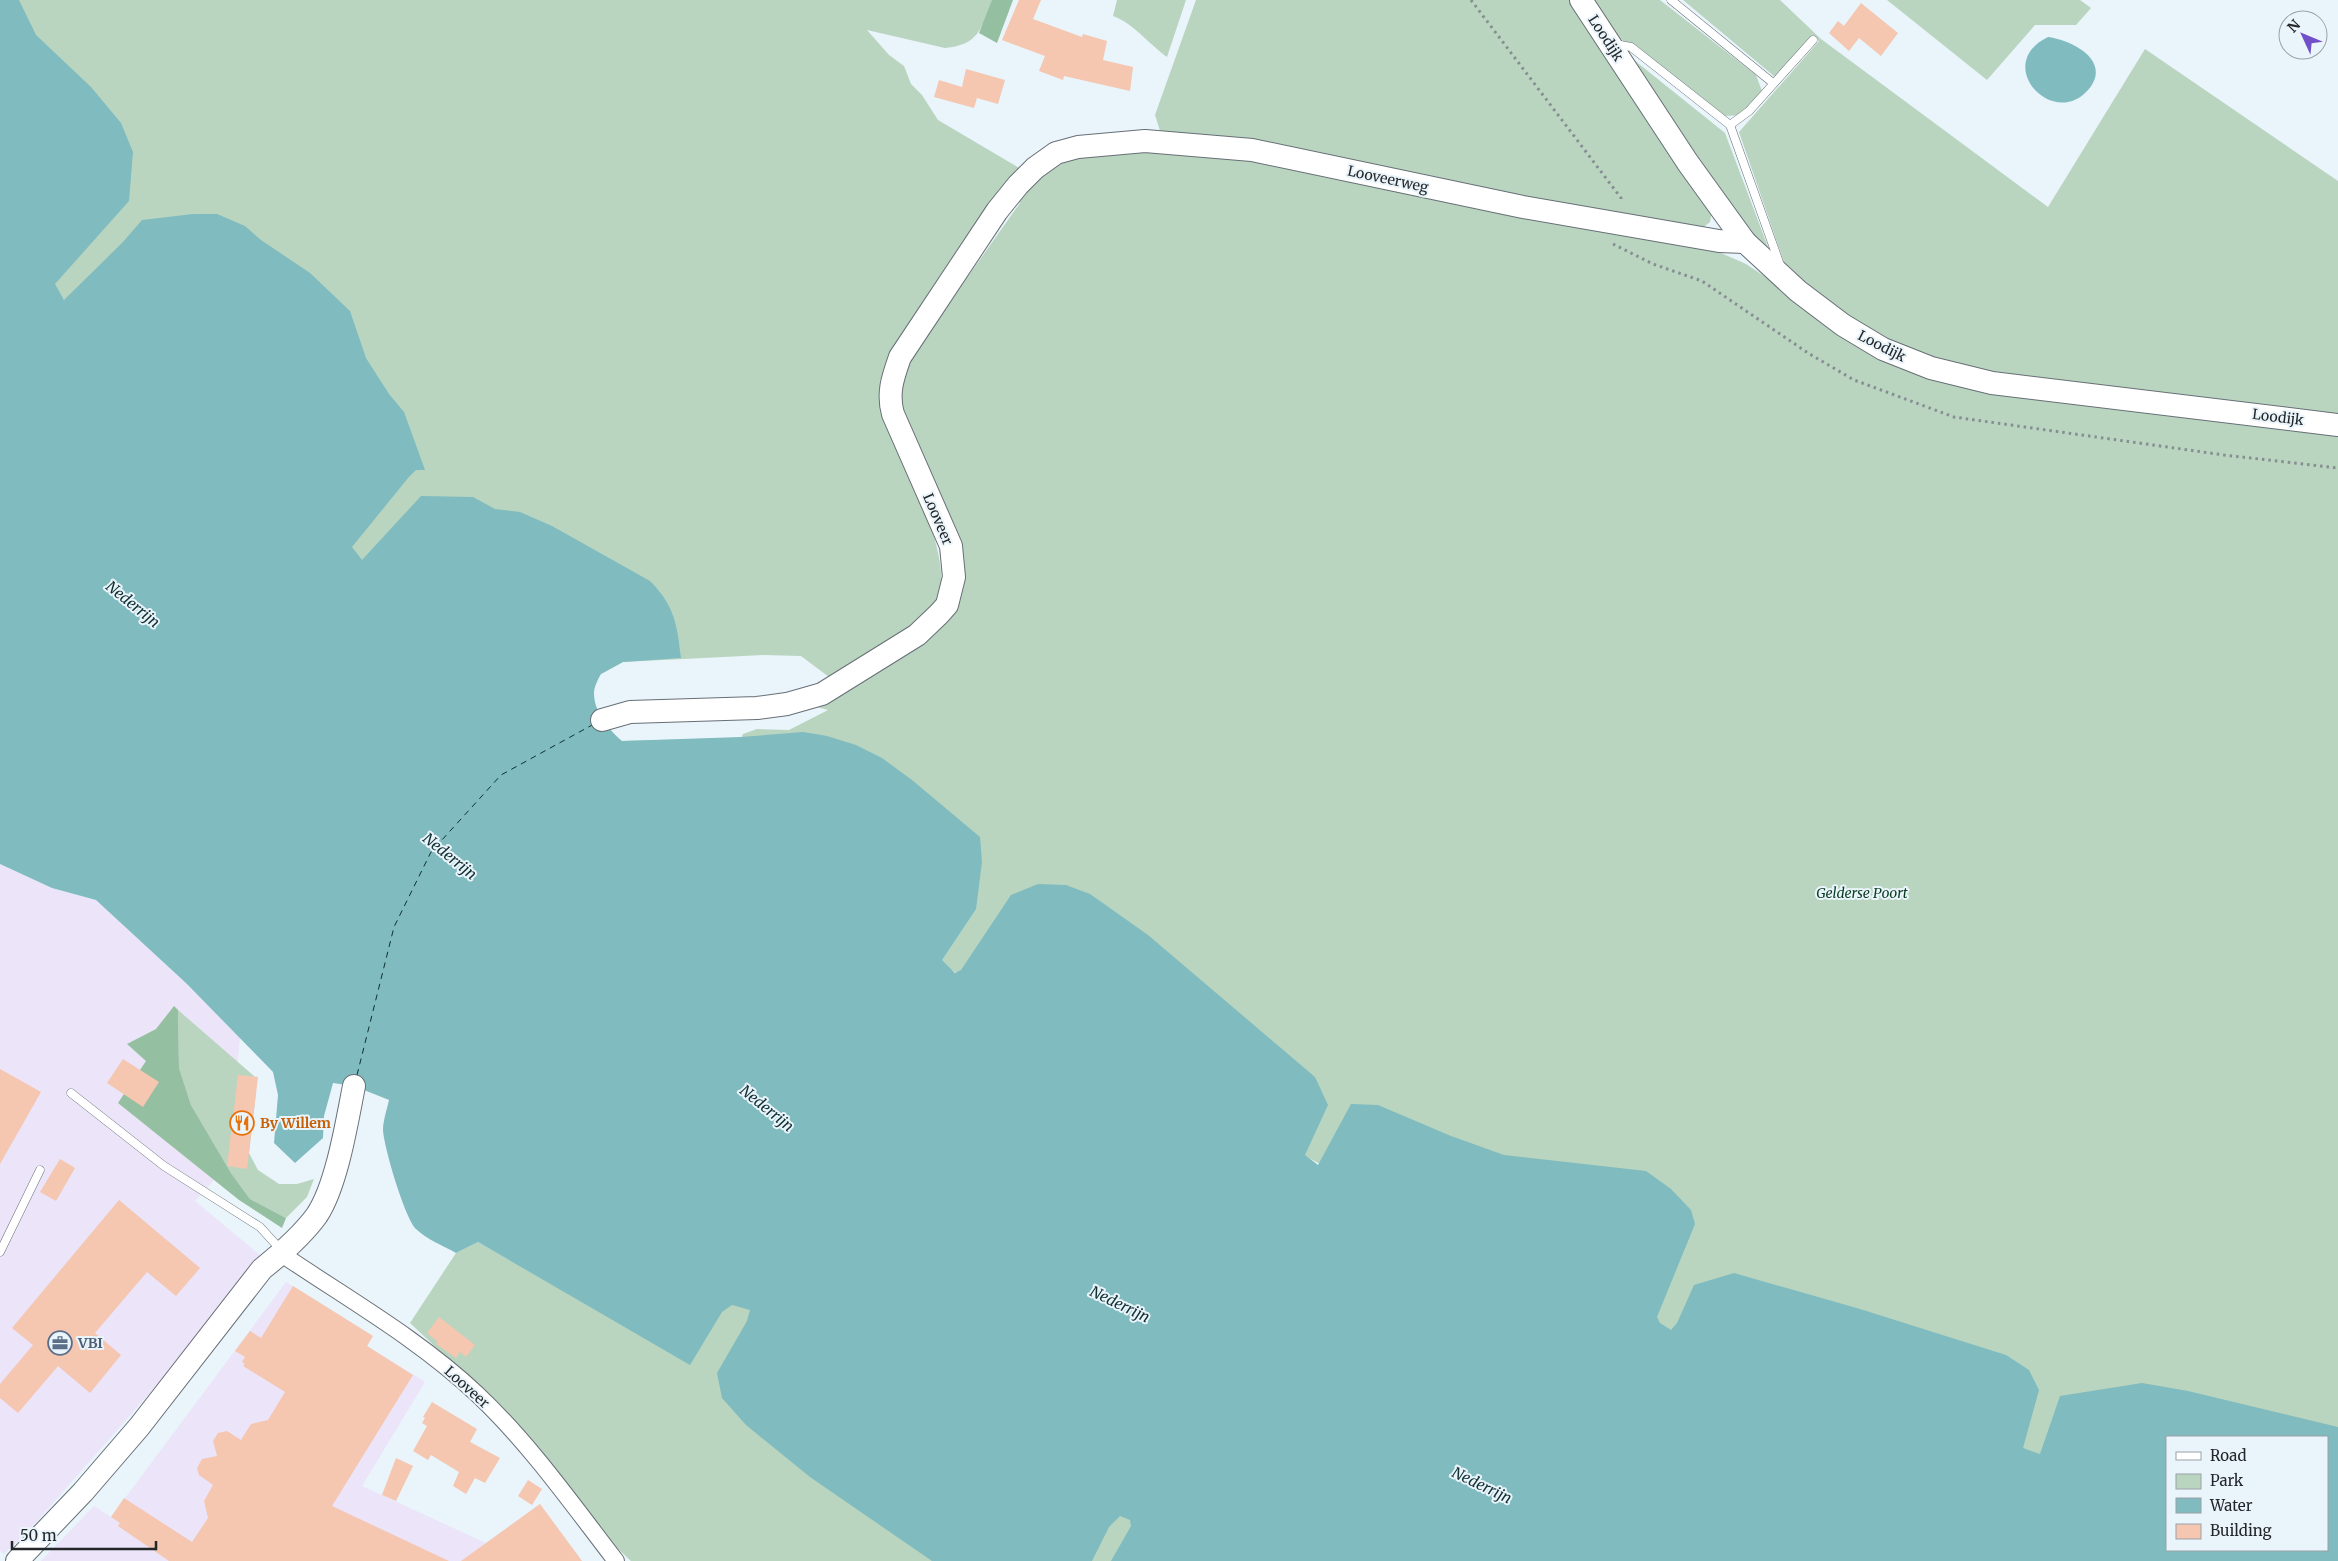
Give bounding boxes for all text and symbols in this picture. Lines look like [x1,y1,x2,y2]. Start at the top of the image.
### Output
north arrow [2278,10,2328,60]
street label: Loodijk [1584,11,1628,65]
text: N [2283,16,2304,36]
street label: Looveerweg [1346,162,1431,196]
street label: Loodijk [1855,326,1909,366]
street label: Loodijk [2251,405,2305,429]
street label: Looveer [919,490,957,548]
water label: Nederrijn [102,577,164,631]
water label: Nederrijn [419,829,481,883]
park label: Gelderse Poort [1816,884,1908,902]
water label: Nederrijn [736,1081,798,1135]
restaurant icon: By Willem [229,1110,255,1136]
place label: By Willem [260,1114,331,1132]
water label: Nederrijn [1087,1281,1153,1327]
office icon: VBI [47,1330,73,1356]
place label: VBI [77,1334,103,1352]
street label: Looveer [441,1362,493,1412]
legend [2166,1436,2328,1551]
text: Road [2210,1446,2246,1465]
water label: Nederrijn [1449,1462,1515,1508]
text: Park [2210,1471,2244,1490]
text: Water [2209,1496,2253,1515]
scale bar [12,1518,156,1550]
text: Building [2210,1521,2272,1540]
text: 50 m [20,1526,57,1545]

